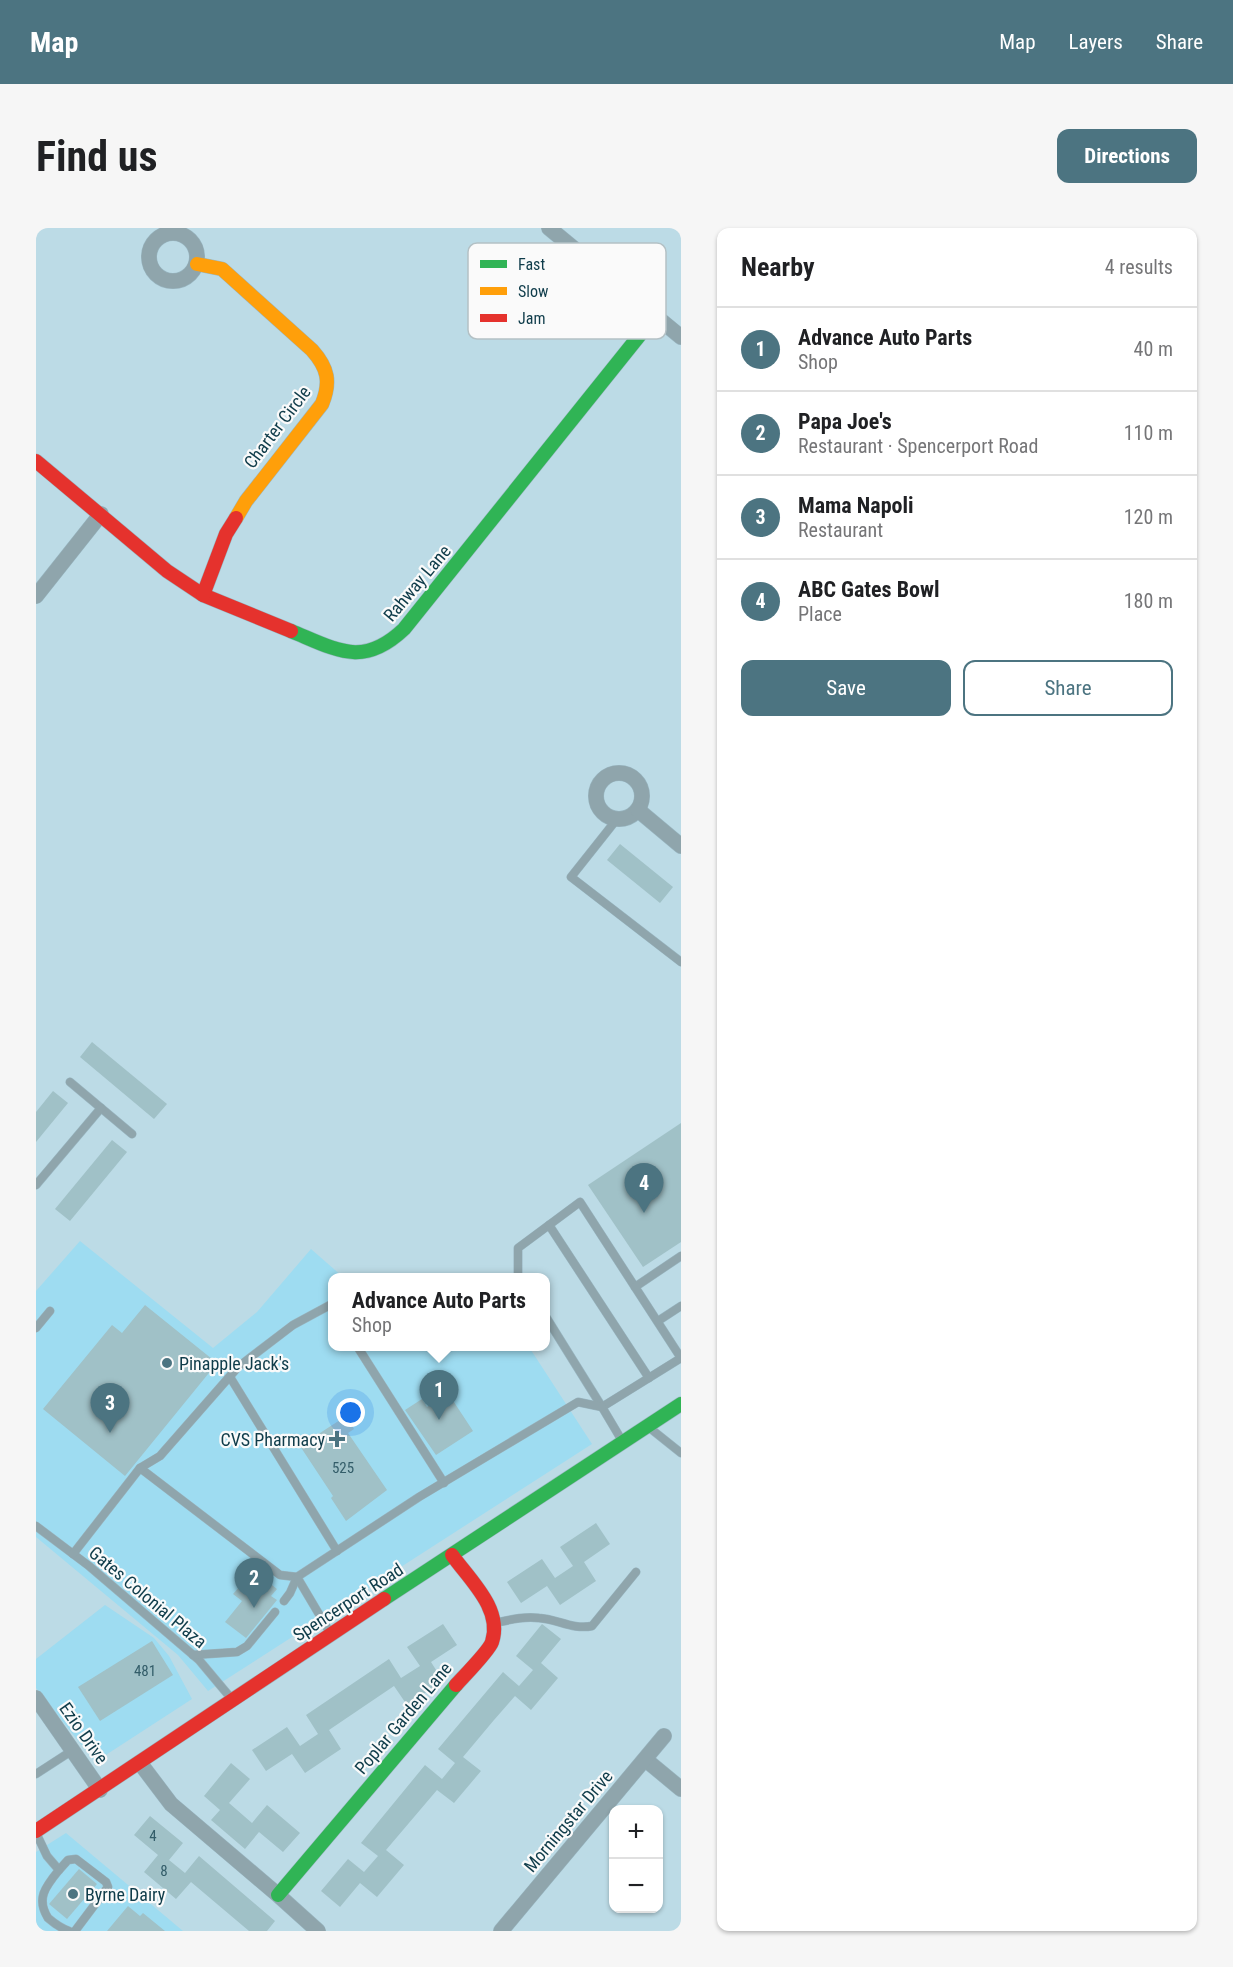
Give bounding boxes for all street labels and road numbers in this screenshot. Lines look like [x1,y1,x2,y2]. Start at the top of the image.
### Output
street label: Charter Circle [239,382,315,472]
street label: Rahway Lane [379,541,455,625]
street label: Gates Colonial Plaza [85,1542,211,1652]
street label: Spencerport Road [289,1559,407,1645]
street label: Poplar Garden Lane [350,1658,456,1778]
street label: Ezio Drive [55,1698,113,1768]
street label: Morningstar Drive [519,1766,617,1876]

